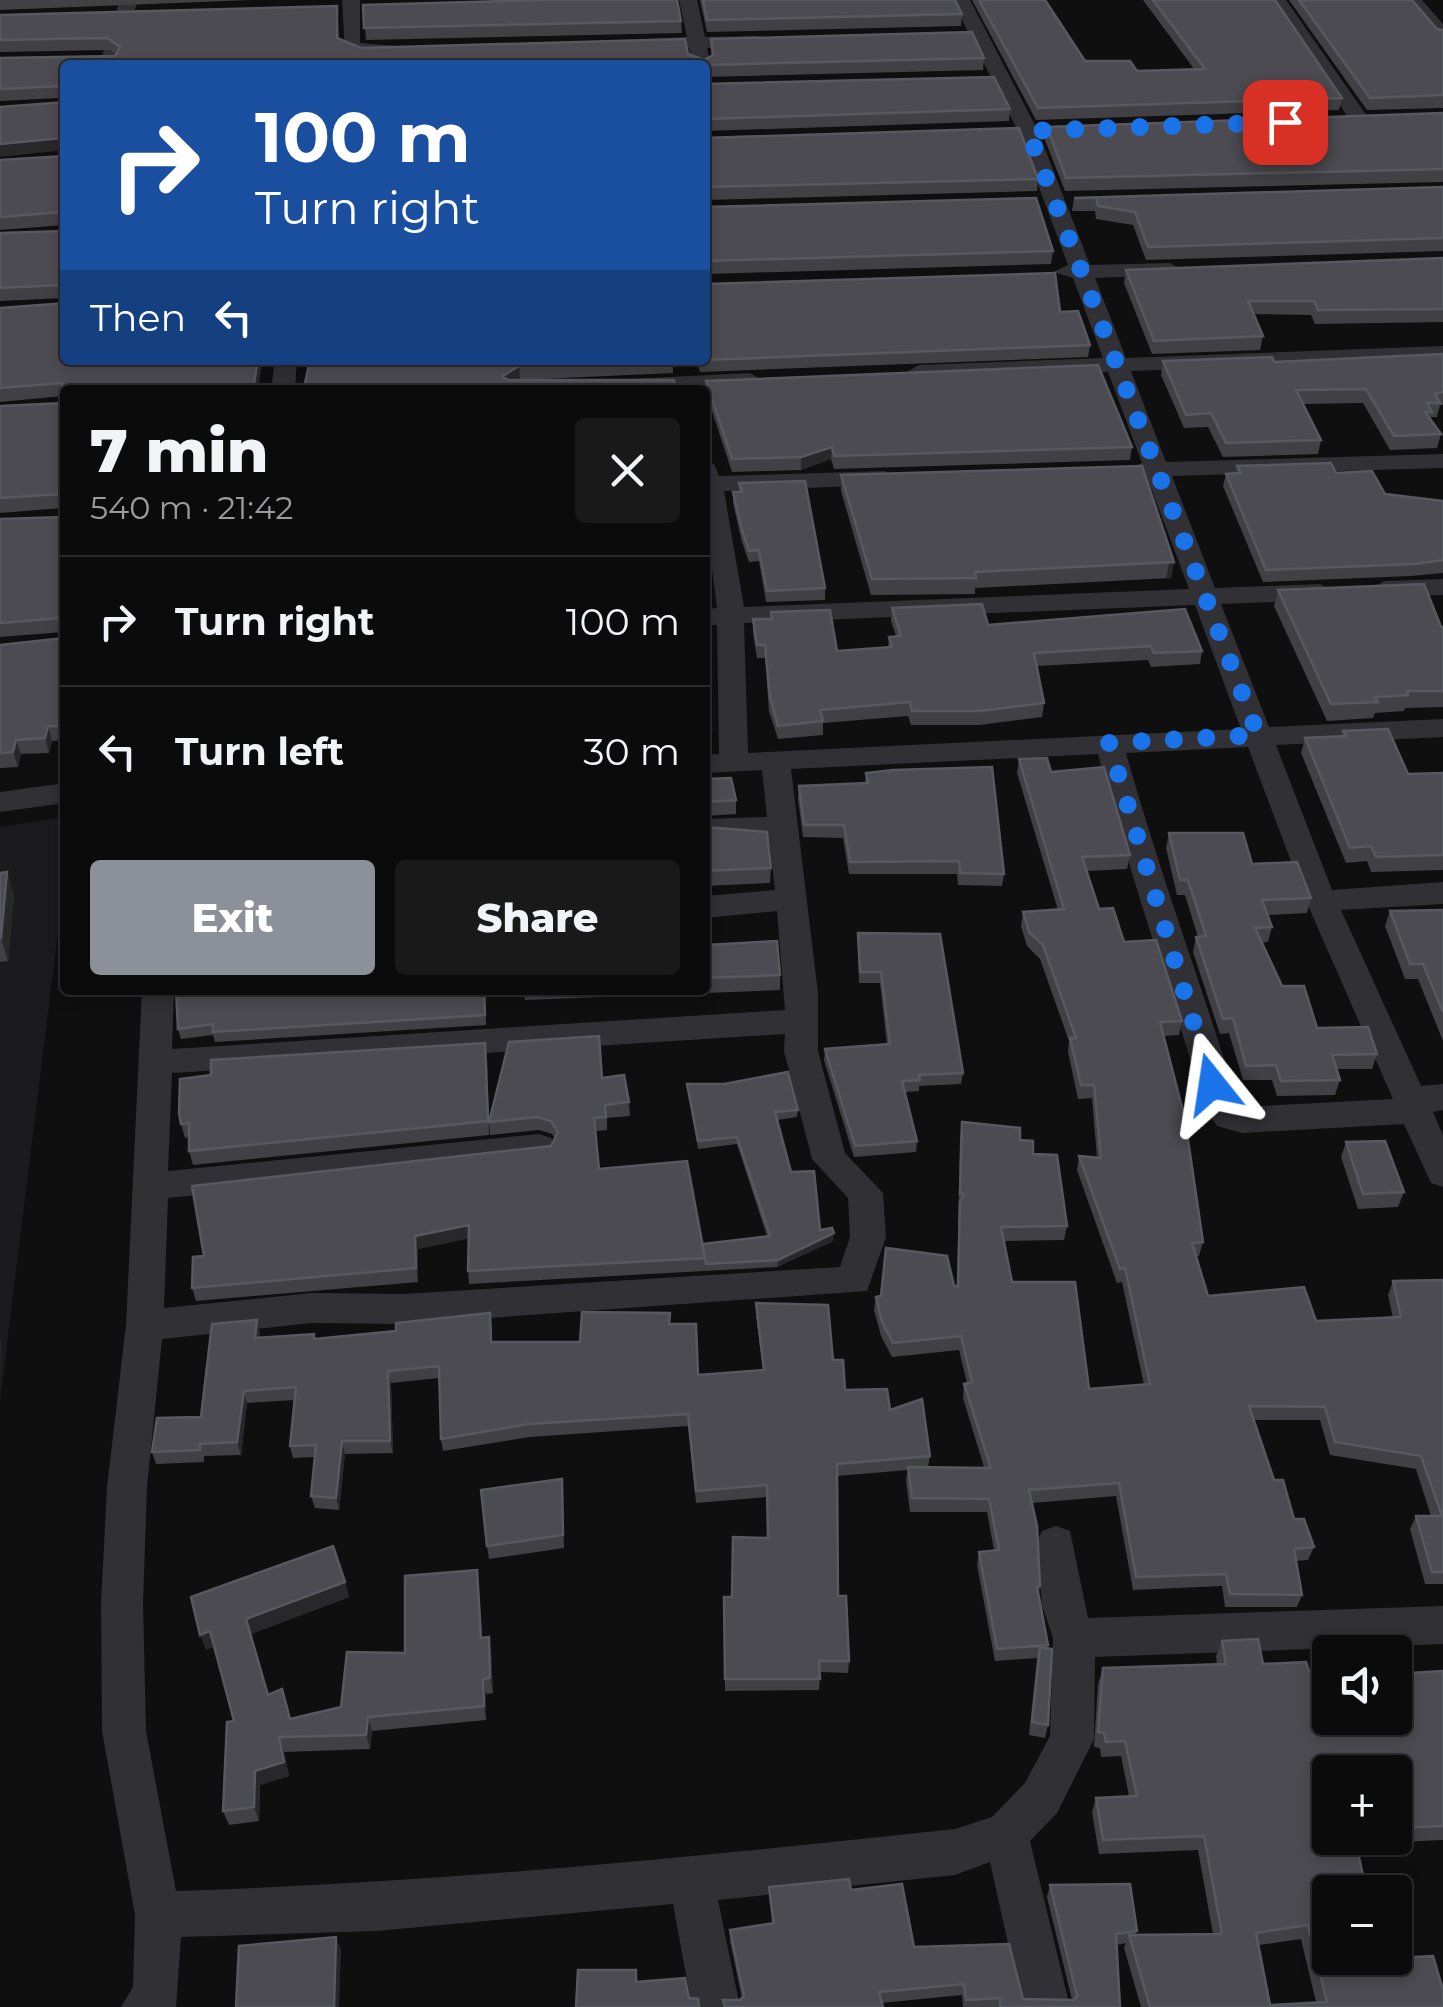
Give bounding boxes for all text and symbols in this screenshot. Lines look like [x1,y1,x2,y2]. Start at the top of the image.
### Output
pin [1243,80,1328,165]
text: 100 m [255,94,471,180]
icon: arrive [1258,95,1313,150]
icon: right [90,100,220,230]
text: Turn right [255,180,480,235]
icon: left [206,290,261,345]
text: Then [90,294,186,341]
text: 7 min [90,414,269,487]
button: close [575,418,680,523]
text: 540 m · 21:42 [90,488,293,527]
icon: right [90,594,145,649]
text: Turn right [175,598,374,645]
text: 100 m [566,598,680,645]
icon: left [90,724,145,779]
text: Turn left [175,728,344,775]
text: 30 m [583,728,680,775]
button: Exit [90,860,375,975]
button: Share [395,860,680,975]
position arrow [1160,1032,1264,1136]
map controls [1312,1635,1412,1975]
button: sound [1312,1635,1412,1735]
button: + [1312,1755,1412,1855]
button: − [1312,1875,1412,1975]

